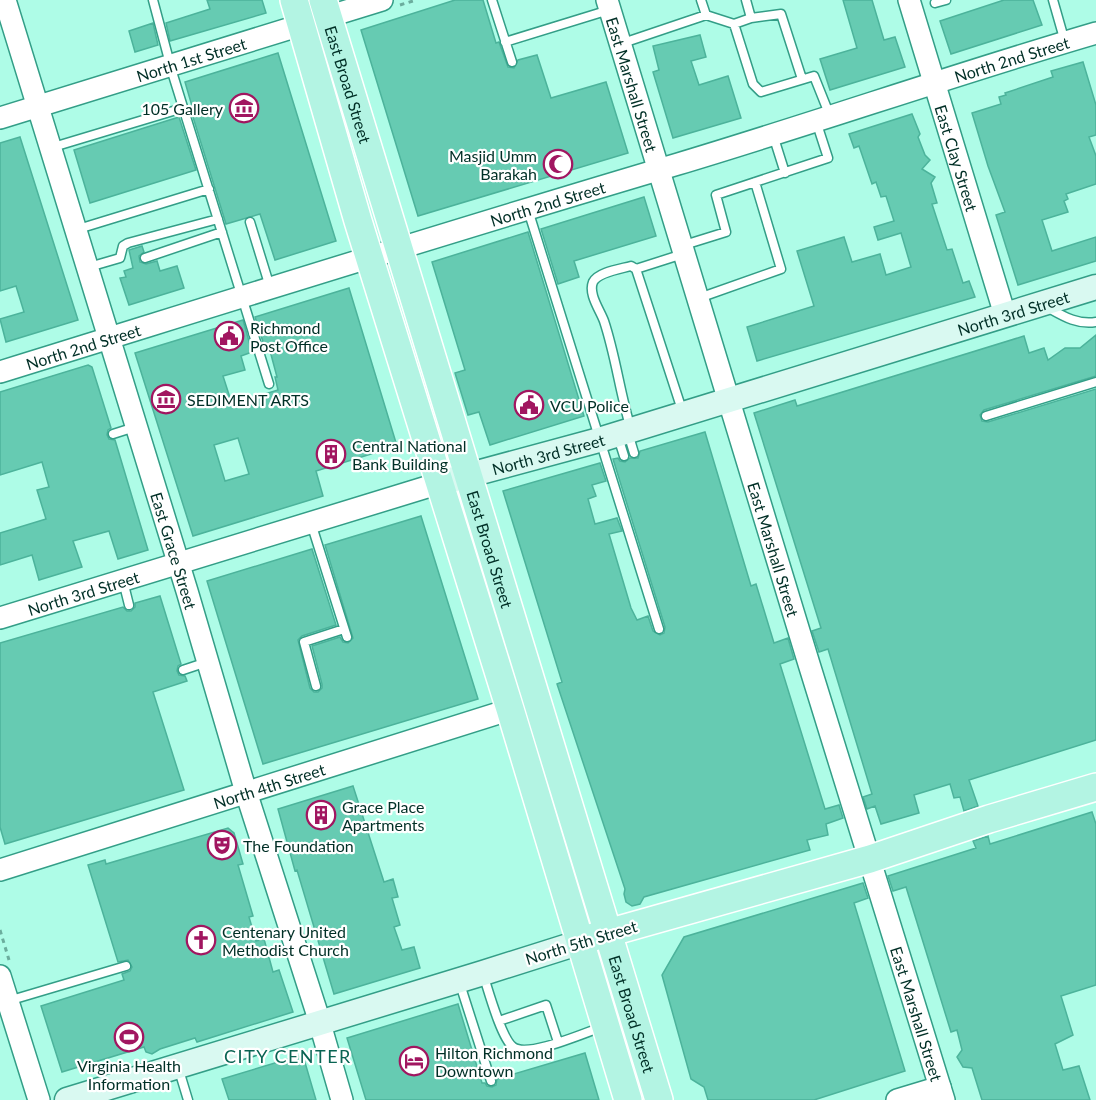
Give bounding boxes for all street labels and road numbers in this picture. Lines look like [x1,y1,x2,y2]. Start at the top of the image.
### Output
street label: East Marshall Street [603,14,662,154]
street label: East Broad Street [322,23,376,145]
street label: North 2nd Street [952,32,1071,85]
street label: North 1st Street [134,33,249,85]
street label: East Clay Street [932,102,982,214]
street label: North 2nd Street [488,177,607,229]
street label: North 3rd Street [955,286,1071,339]
street label: North 2nd Street [23,319,143,373]
street label: North 3rd Street [490,429,607,478]
street label: East Marshall Street [745,479,804,619]
street label: East Broad Street [464,488,518,610]
street label: East Grace Street [148,490,201,611]
street label: North 3rd Street [25,566,142,619]
street label: North 4th Street [211,759,327,812]
street label: North 5th Street [523,916,639,968]
street label: East Marshall Street [887,944,947,1083]
street label: East Broad Street [606,953,660,1075]

